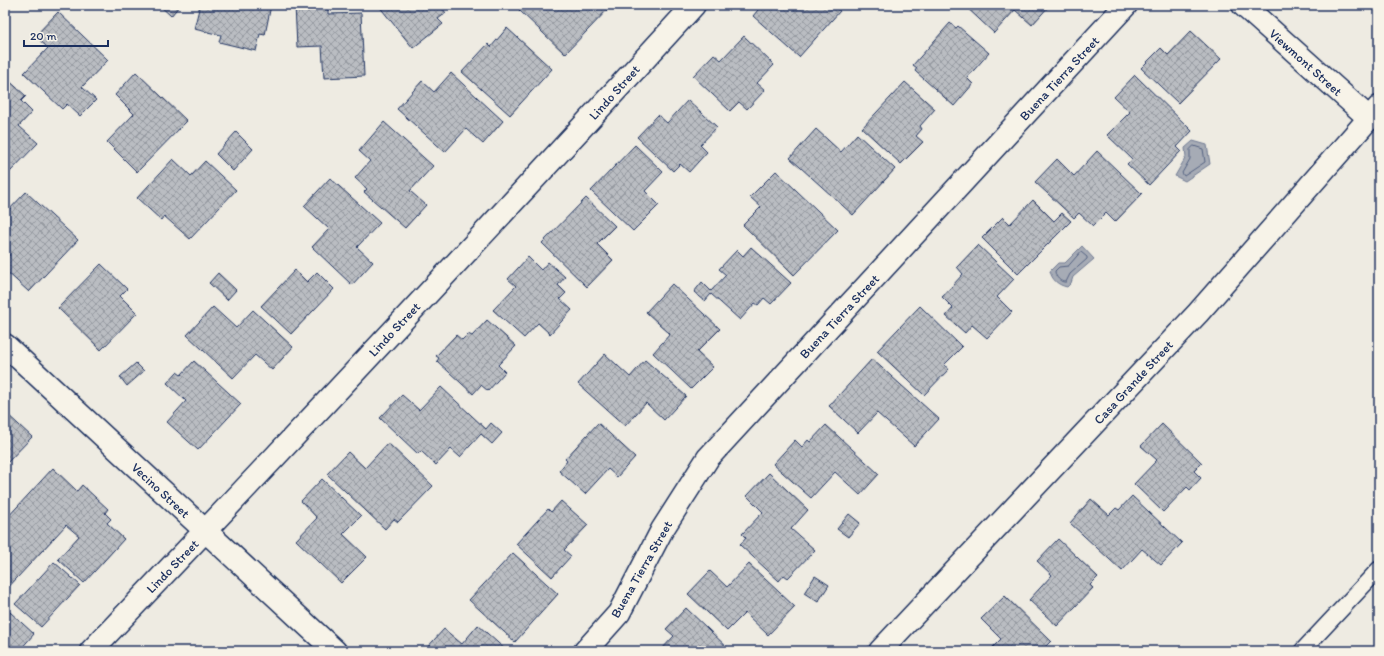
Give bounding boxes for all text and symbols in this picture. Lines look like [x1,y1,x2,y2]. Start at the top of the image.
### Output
scale bar [24,22,108,48]
street label: Viewmont Street [1266,26,1345,99]
text: 20 m [30,29,57,43]
street label: Buena Tierra Street [1016,33,1102,124]
street label: Lindo Street [586,62,643,123]
street label: Buena Tierra Street [796,271,882,362]
street label: Lindo Street [366,299,423,359]
street label: Casa Grande Street [1091,337,1176,427]
street label: Vecino Street [129,460,193,521]
street label: Buena Tierra Street [608,518,675,620]
street label: Lindo Street [143,536,202,596]

